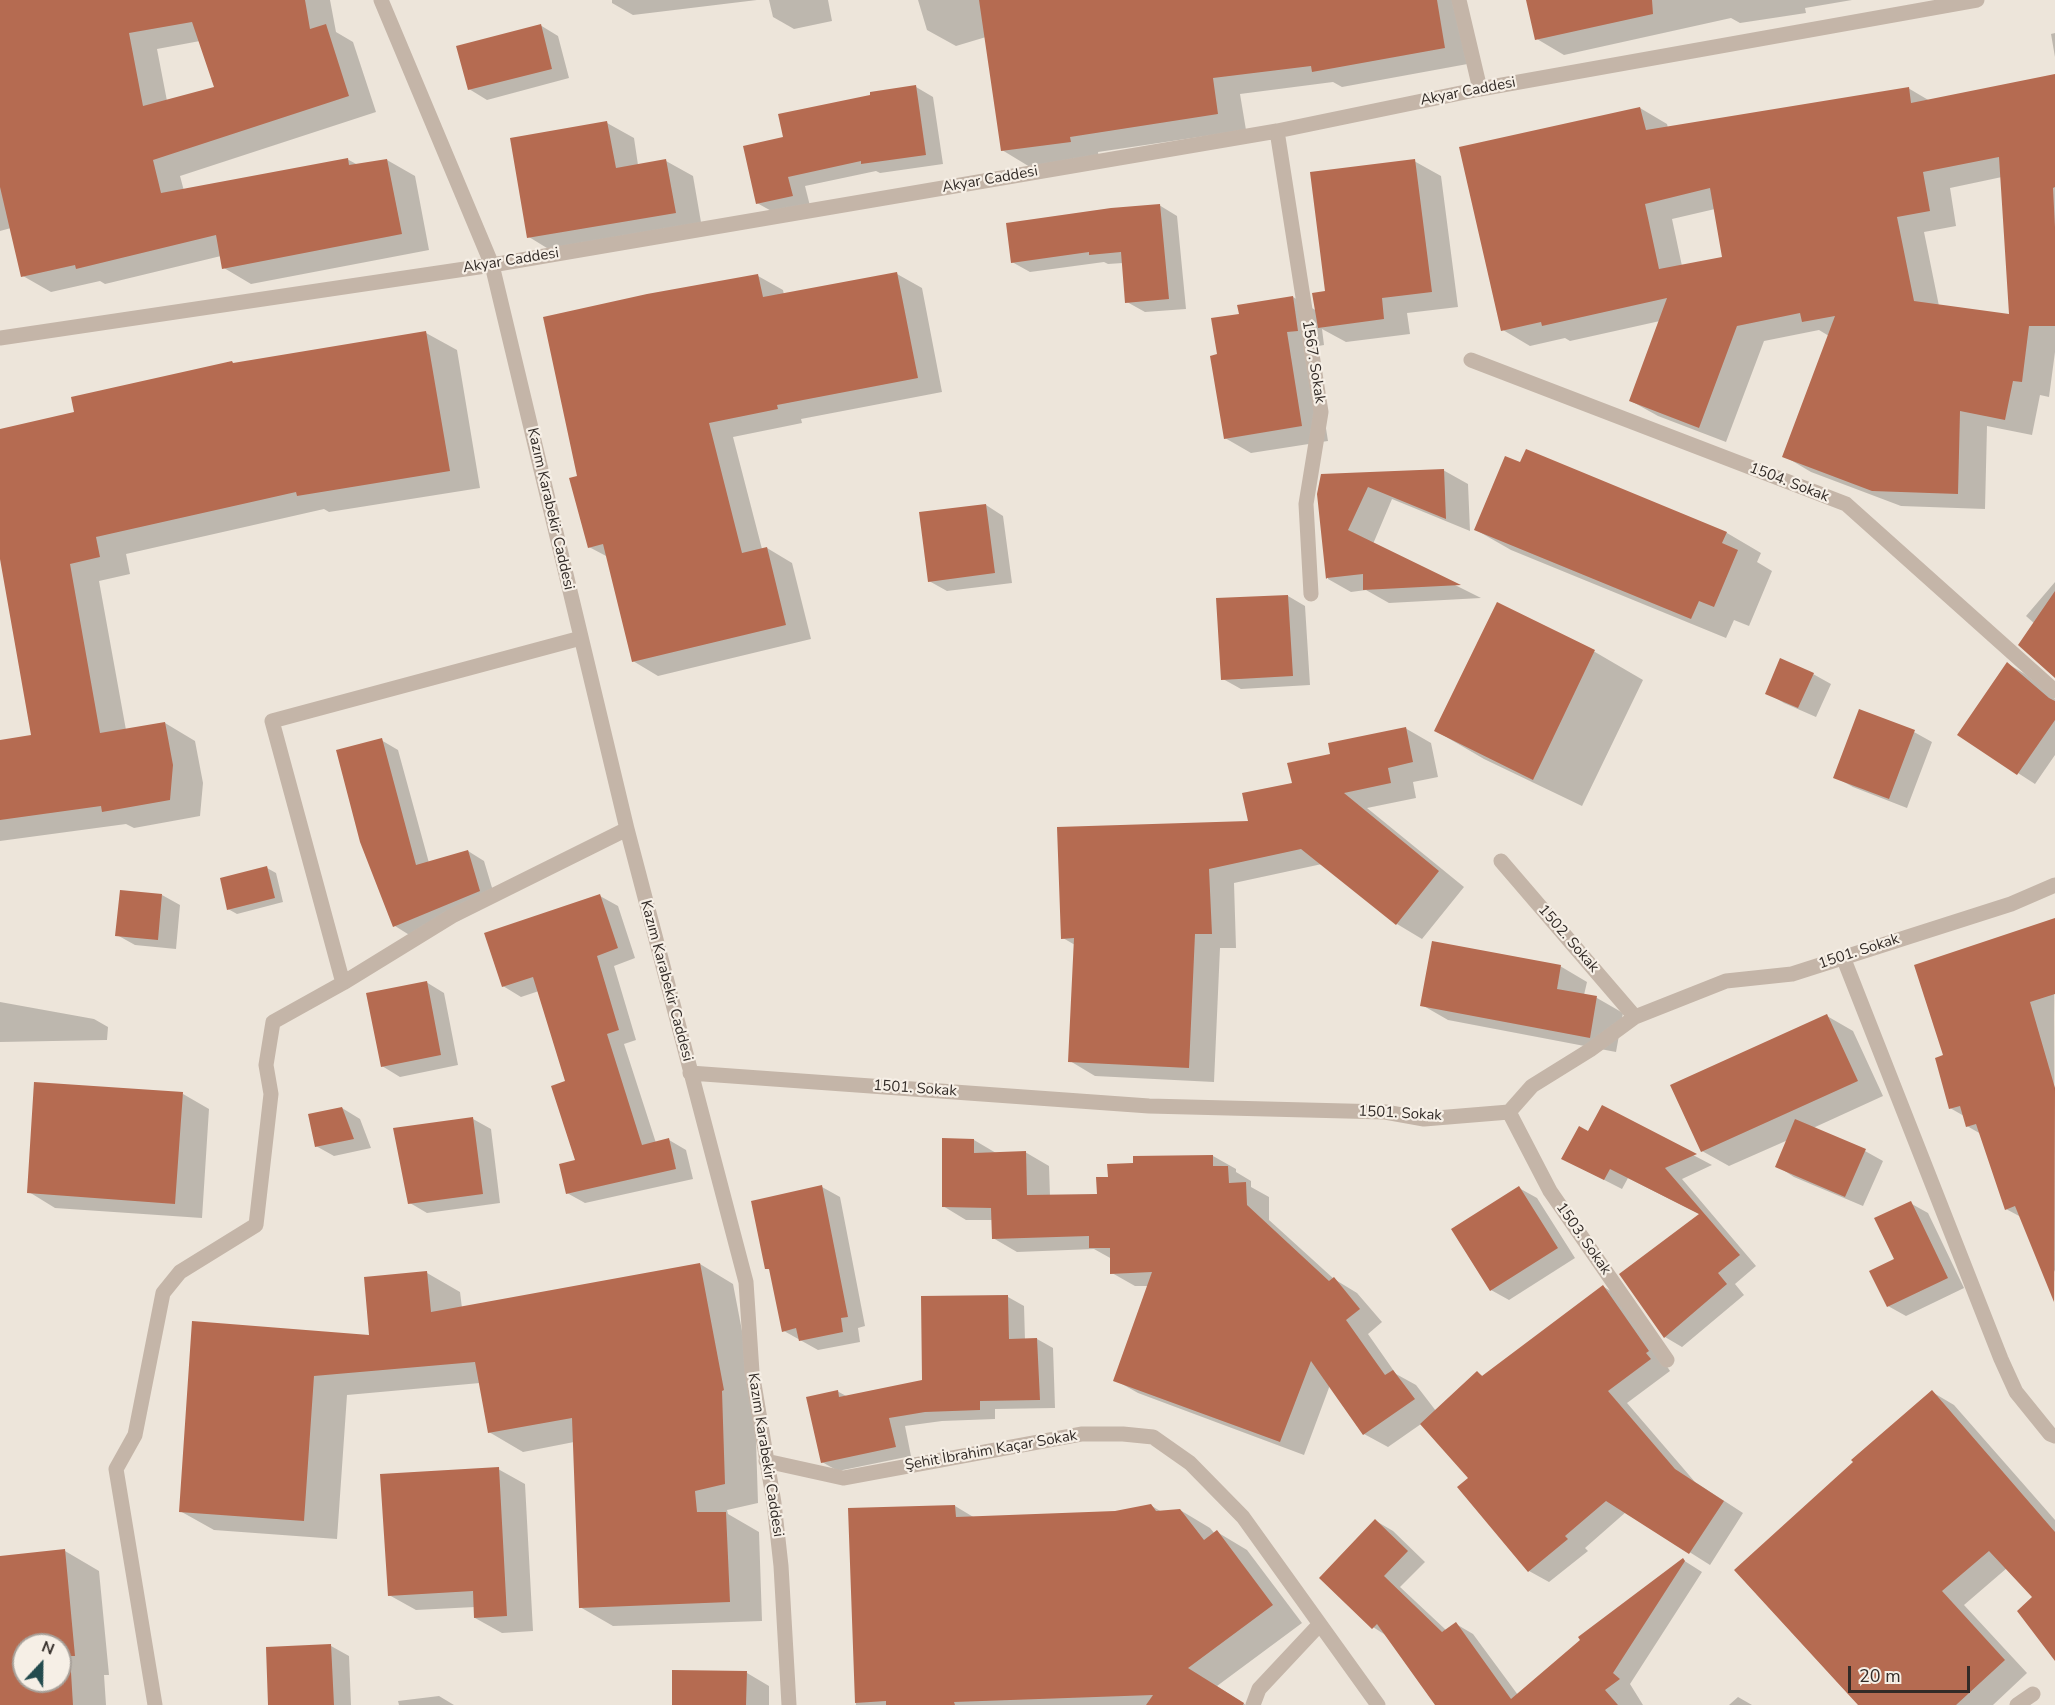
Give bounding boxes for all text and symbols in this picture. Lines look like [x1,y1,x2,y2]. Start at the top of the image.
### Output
street label: Akyar Caddesi [1419,74,1517,110]
street label: Akyar Caddesi [941,163,1039,197]
street label: Akyar Caddesi [462,245,560,277]
street label: 1567. Sokak [1298,319,1328,405]
street label: Kazım Karabekir Caddesi [523,426,577,592]
street label: 1504. Sokak [1747,460,1831,506]
street label: Kazım Karabekir Caddesi [636,899,696,1063]
street label: 1502. Sokak [1534,902,1602,976]
street label: 1501. Sokak [1816,931,1902,973]
street label: 1501. Sokak [873,1077,957,1101]
street label: 1501. Sokak [1358,1103,1442,1125]
street label: 1503. Sokak [1552,1200,1614,1278]
street label: Kazım Karabekir Caddesi [743,1372,787,1538]
street label: Şehit İbrahim Kaçar Sokak [903,1427,1079,1475]
north arrow [12,1633,72,1693]
text: N [38,1636,58,1661]
scale bar [1851,1654,1972,1692]
text: 20 m [1859,1664,1901,1688]

